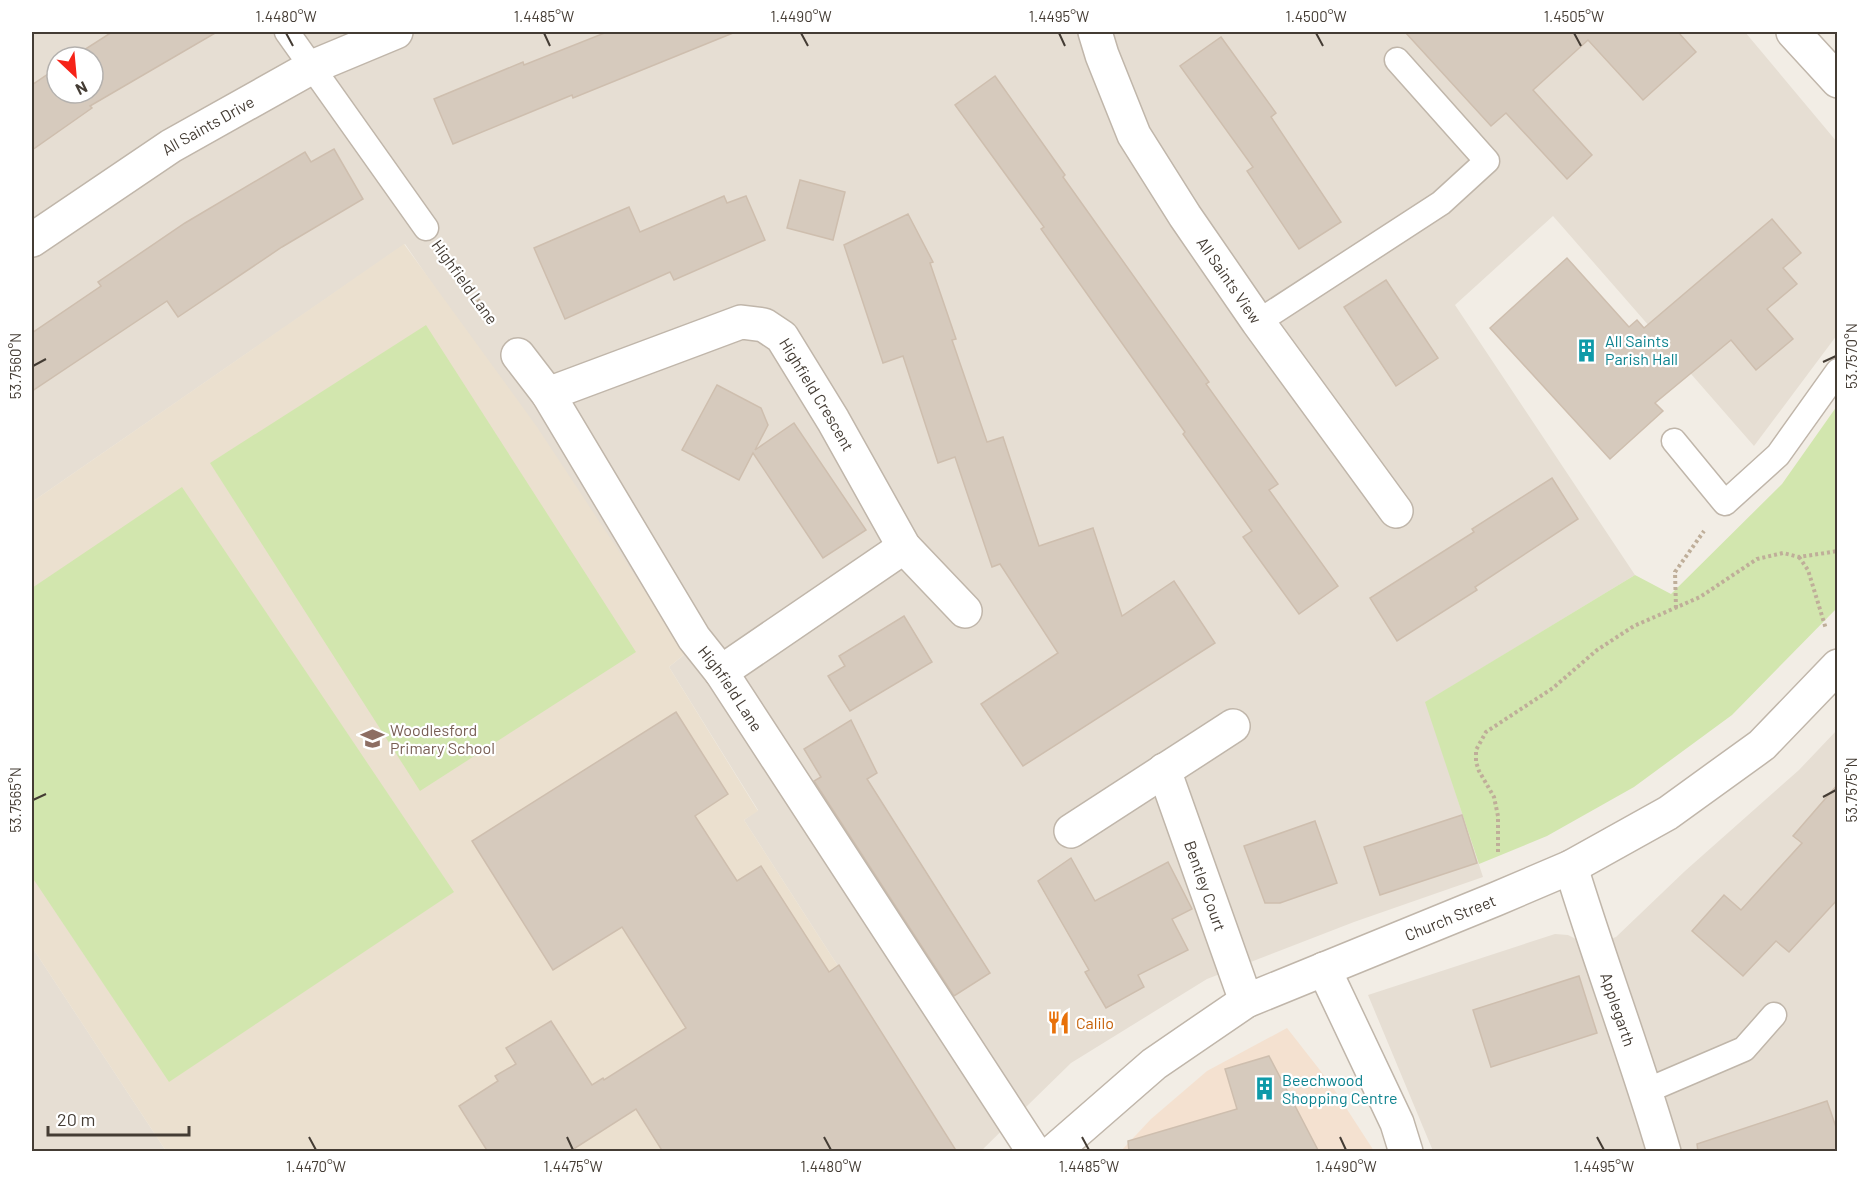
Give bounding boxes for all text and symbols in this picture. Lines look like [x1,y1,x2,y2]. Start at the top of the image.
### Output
text: 1.4480°W [255,7,317,25]
text: 1.4485°W [514,7,574,25]
text: 1.4490°W [770,7,832,25]
text: 1.4495°W [1029,7,1089,25]
text: 1.4500°W [1285,7,1347,25]
text: 1.4505°W [1544,7,1604,25]
north arrow [45,45,105,105]
text: N [73,78,91,100]
street label: All Saints Drive [158,91,257,159]
street label: All Saints View [1193,233,1266,327]
street label: Highfield Lane [428,236,502,328]
text: 53.7570°N [1842,323,1860,389]
place label: All Saints Parish Hall [1605,331,1678,368]
text: 53.7560°N [6,333,24,399]
street label: Highfield Crescent [776,334,858,454]
building icon: All Saints Parish Hall [1574,337,1600,363]
street label: Highfield Lane [695,642,767,735]
place label: Woodlesford Primary School [390,720,495,757]
school or university icon: Woodlesford Primary School [359,726,385,752]
text: 53.7575°N [1842,757,1860,823]
text: 53.7565°N [6,767,24,833]
street label: Bentley Court [1181,838,1230,933]
street label: Church Street [1402,890,1498,944]
street label: Applegarth [1597,970,1640,1049]
restaurant icon: Calilo [1045,1010,1071,1036]
place label: Calilo [1076,1013,1114,1032]
place label: Beechwood Shopping Centre [1282,1070,1398,1107]
building icon: Beechwood Shopping Centre [1251,1076,1277,1102]
scale bar [48,1099,189,1137]
text: 20 m [57,1108,95,1130]
text: 1.4470°W [286,1157,346,1175]
text: 1.4475°W [543,1157,603,1175]
text: 1.4480°W [800,1157,862,1175]
text: 1.4485°W [1059,1157,1119,1175]
text: 1.4490°W [1315,1157,1377,1175]
text: 1.4495°W [1574,1157,1634,1175]

